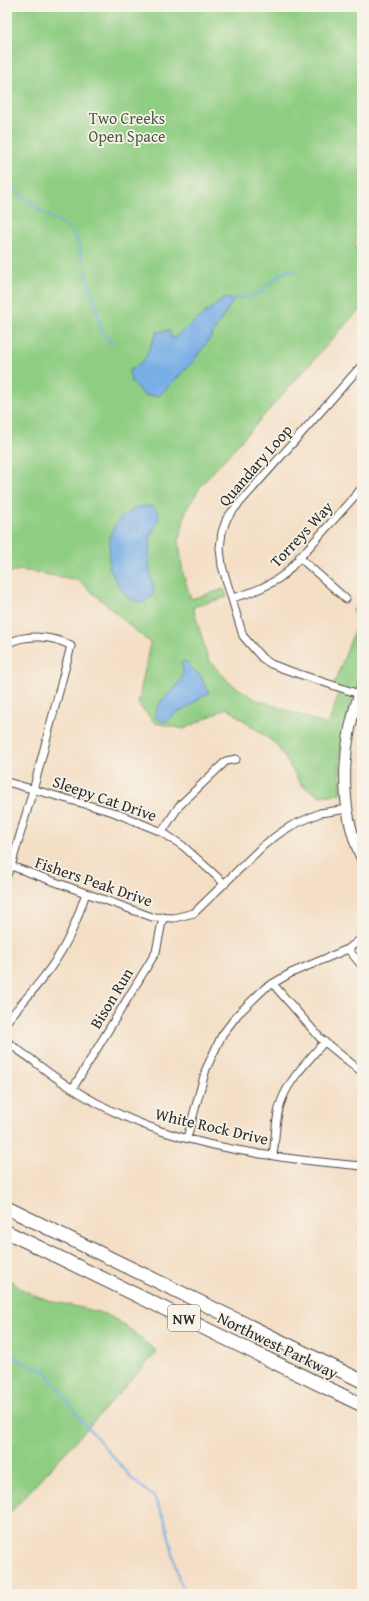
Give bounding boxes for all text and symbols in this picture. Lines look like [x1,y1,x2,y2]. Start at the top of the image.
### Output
park label: Two Creeks Open Space [89,106,165,148]
street label: Quandary Loop [213,418,298,511]
street label: Torreys Way [264,495,338,573]
street label: Sleepy Cat Drive [50,769,160,827]
street label: Fishers Peak Drive [32,850,156,912]
street label: Bison Run [83,963,139,1033]
street label: White Rock Drive [153,1101,271,1151]
road number: NW [168,1305,200,1331]
street label: Northwest Parkway [214,1305,342,1385]

